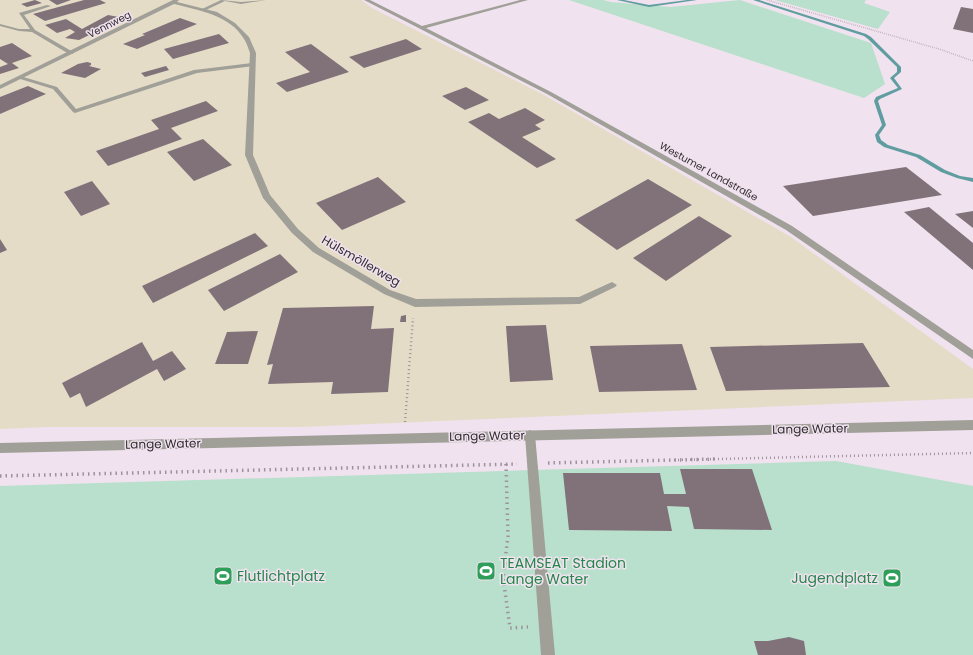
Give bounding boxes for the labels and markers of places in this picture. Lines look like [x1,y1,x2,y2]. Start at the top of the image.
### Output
place label: TEAMSEAT Stadion Lange Water [500,553,626,589]
sports icon: TEAMSEAT Stadion Lange Water [475,560,497,582]
sports icon: Flutlichtplatz [212,565,234,587]
place label: Flutlichtplatz [237,566,325,586]
sports icon: Jugendplatz [881,567,903,589]
place label: Jugendplatz [791,568,878,588]

